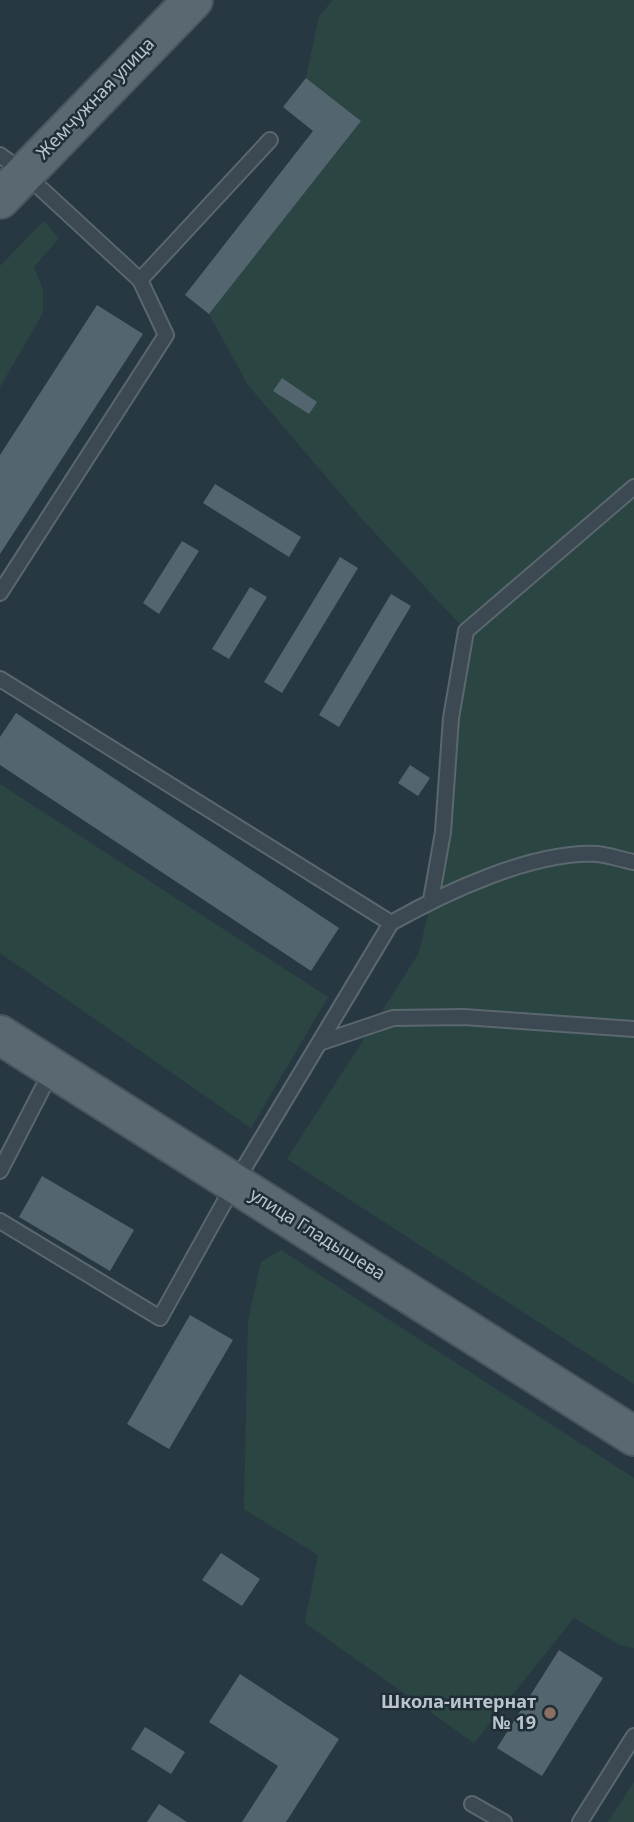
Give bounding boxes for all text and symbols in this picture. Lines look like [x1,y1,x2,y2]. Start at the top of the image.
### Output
street label: Жемчужная улица [33,34,159,164]
street label: улица Гладышева [245,1185,389,1285]
place label: Школа-интернат № 19 [381,1692,536,1734]
marker: Школа-интернат № 19 [542,1705,558,1721]

